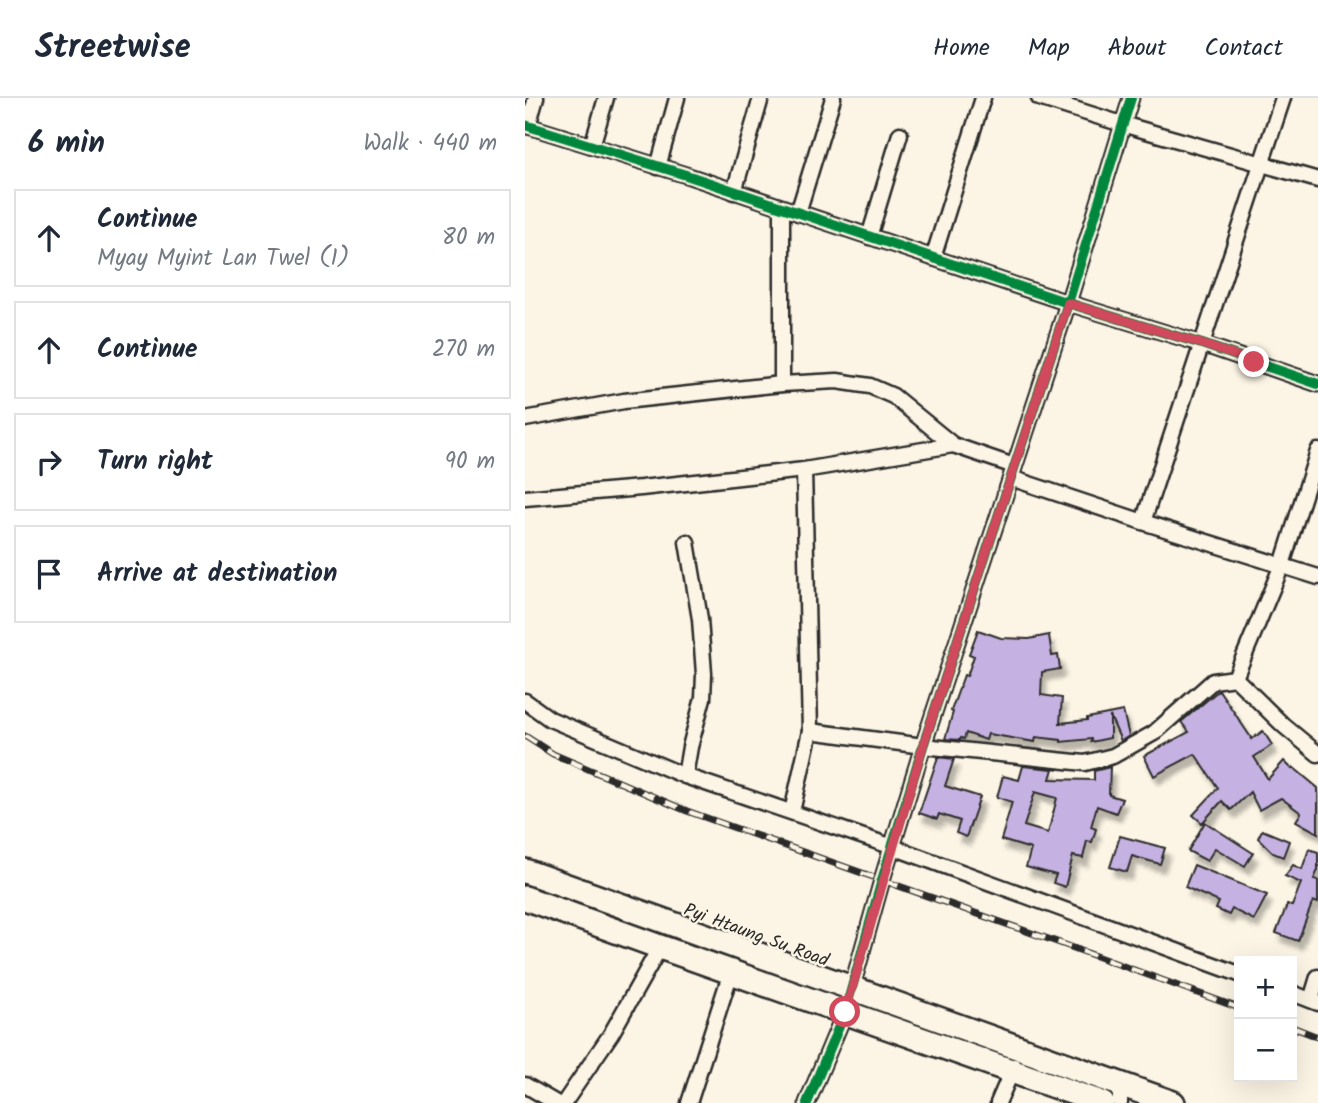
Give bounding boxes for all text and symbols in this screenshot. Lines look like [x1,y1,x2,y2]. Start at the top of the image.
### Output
text: Streetwise [35,22,191,75]
text: Home [933,29,990,68]
text: Map [1028,29,1070,68]
text: About [1108,29,1166,68]
text: Contact [1204,29,1283,68]
text: 6 min [28,120,105,168]
text: Walk · 440 m [364,126,497,162]
text: Continue [97,199,198,241]
icon: ahead [30,219,68,257]
text: 80 m [442,220,495,256]
text: Myay Myint Lan Twel (1) [97,241,349,277]
text: Continue [97,329,198,371]
icon: ahead [30,331,68,369]
text: 270 m [432,332,495,368]
route end [1238,346,1269,377]
text: Turn right [97,441,213,483]
icon: right [30,443,68,481]
text: 90 m [445,444,495,480]
text: Arrive at destination [97,553,337,595]
icon: arrive [30,555,68,593]
street label: Pyi Htaung Su Road [679,896,834,976]
map controls [1234,956,1297,1082]
button: + [1234,956,1297,1019]
route start [829,996,860,1027]
button: − [1234,1019,1297,1082]

